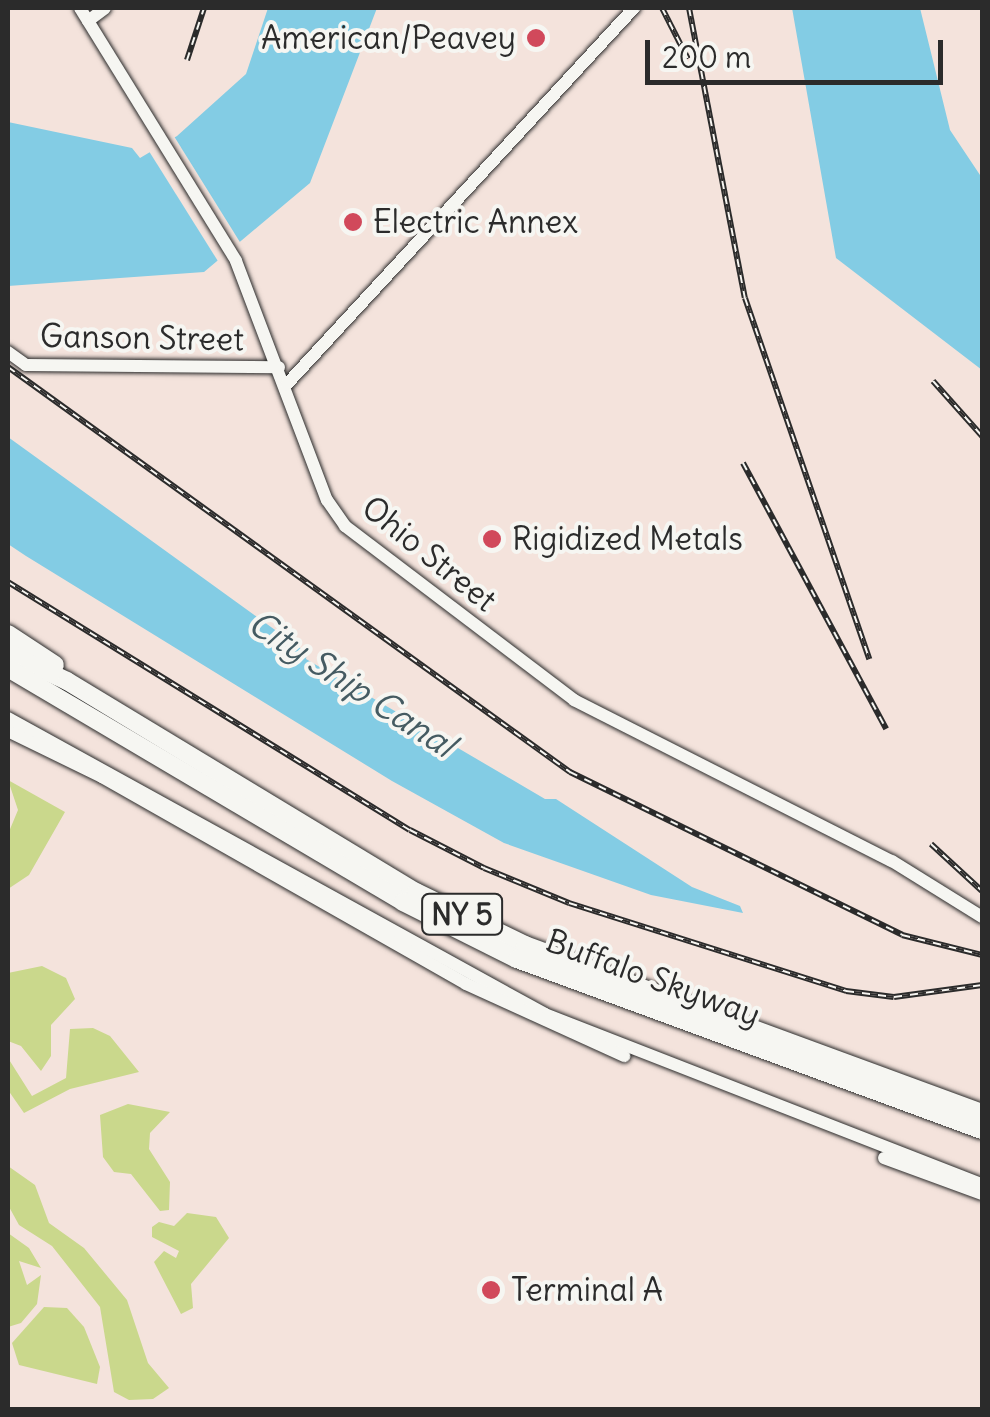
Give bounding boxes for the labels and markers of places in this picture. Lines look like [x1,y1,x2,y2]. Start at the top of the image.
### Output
place label: American/Peavey [261,19,516,57]
marker: American/Peavey [525,27,547,49]
place label: Electric Annex [373,203,578,241]
marker: Electric Annex [342,211,364,233]
place label: Rigidized Metals [512,520,743,558]
marker: Rigidized Metals [481,528,503,550]
place label: Terminal A [511,1271,663,1309]
marker: Terminal A [480,1279,502,1301]

